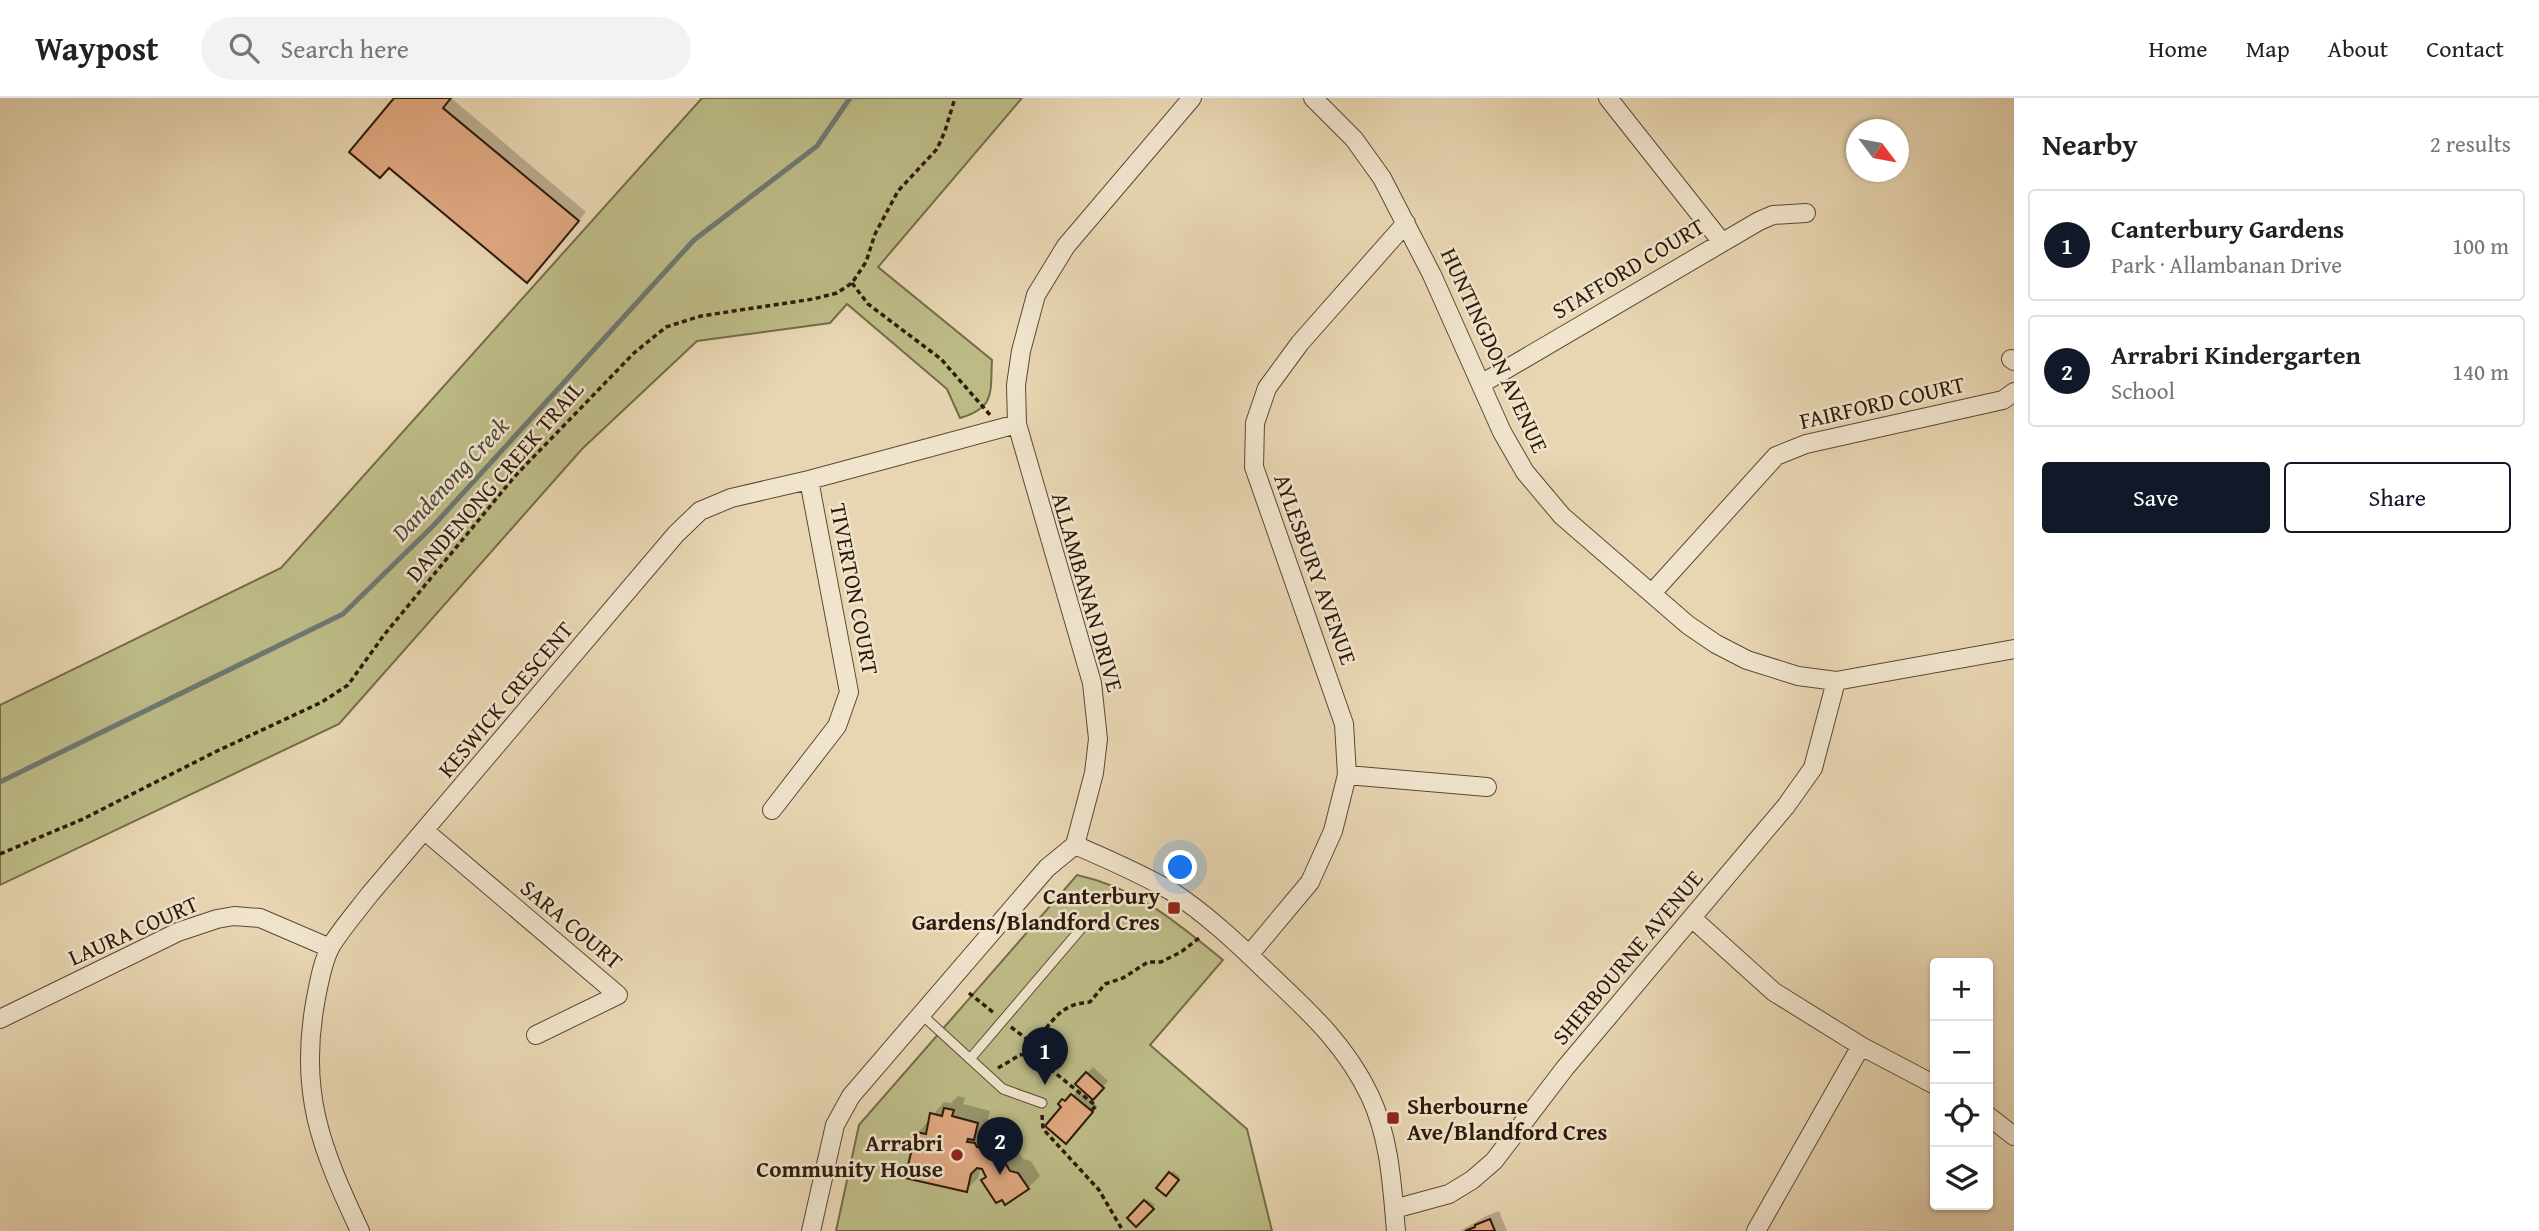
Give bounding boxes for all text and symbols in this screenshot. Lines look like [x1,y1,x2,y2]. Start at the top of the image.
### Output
search box [201,17,691,80]
text: Waypost [35,24,159,72]
icon: search [225,29,263,67]
text: Search here [281,29,409,68]
text: Home [2149,31,2208,66]
text: Map [2246,31,2290,66]
text: About [2328,31,2388,66]
text: Contact [2426,31,2504,66]
north arrow [1846,119,1909,182]
text: Nearby [2042,122,2138,166]
text: 2 results [2430,127,2511,160]
street label: STAFFORD COURT [1545,209,1711,327]
text: Canterbury Gardens [2111,209,2344,248]
text: 1 [2061,229,2073,262]
text: 100 m [2452,229,2509,262]
street label: HUNTINGDON AVENUE [1433,242,1557,458]
text: Park · Allambanan Drive [2111,248,2342,281]
text: Arrabri Kindergarten [2111,335,2361,374]
text: 2 [2061,355,2073,388]
text: 140 m [2452,355,2509,388]
street label: FAIRFORD COURT [1796,367,1968,437]
street label: DANDENONG CREEK TRAIL [397,373,591,589]
text: School [2111,374,2175,407]
water label: Dandenong Creek [382,409,517,550]
button: Save [2042,462,2270,533]
button: Share [2284,462,2511,533]
street label: AYLESBURY AVENUE [1266,469,1366,669]
street label: ALLAMBANAN DRIVE [1044,488,1132,696]
street label: TIVERTON COURT [822,501,888,678]
street label: KESWICK CRESCENT [430,614,580,784]
your location [1163,850,1197,884]
street label: SHERBOURNE AVENUE [1544,862,1710,1052]
street label: SARA COURT [514,871,630,977]
place label: Canterbury Gardens/Blandford Cres [912,879,1160,938]
street label: LAURA COURT [63,887,203,973]
marker: Canterbury Gardens/Blandford Cres [1166,900,1182,916]
map controls [1930,958,1993,1210]
button: + [1930,958,1993,1021]
button: − [1930,1021,1993,1084]
pin: 1 [1022,1027,1068,1085]
button: locate [1930,1084,1993,1147]
place label: Sherbourne Ave/Blandford Cres [1407,1089,1607,1148]
marker: Sherbourne Ave/Blandford Cres [1385,1110,1401,1126]
pin: 2 [977,1117,1023,1175]
place label: Arrabri Community House [756,1126,943,1185]
marker: Arrabri Community House [949,1147,965,1163]
button: layers [1930,1147,1993,1210]

